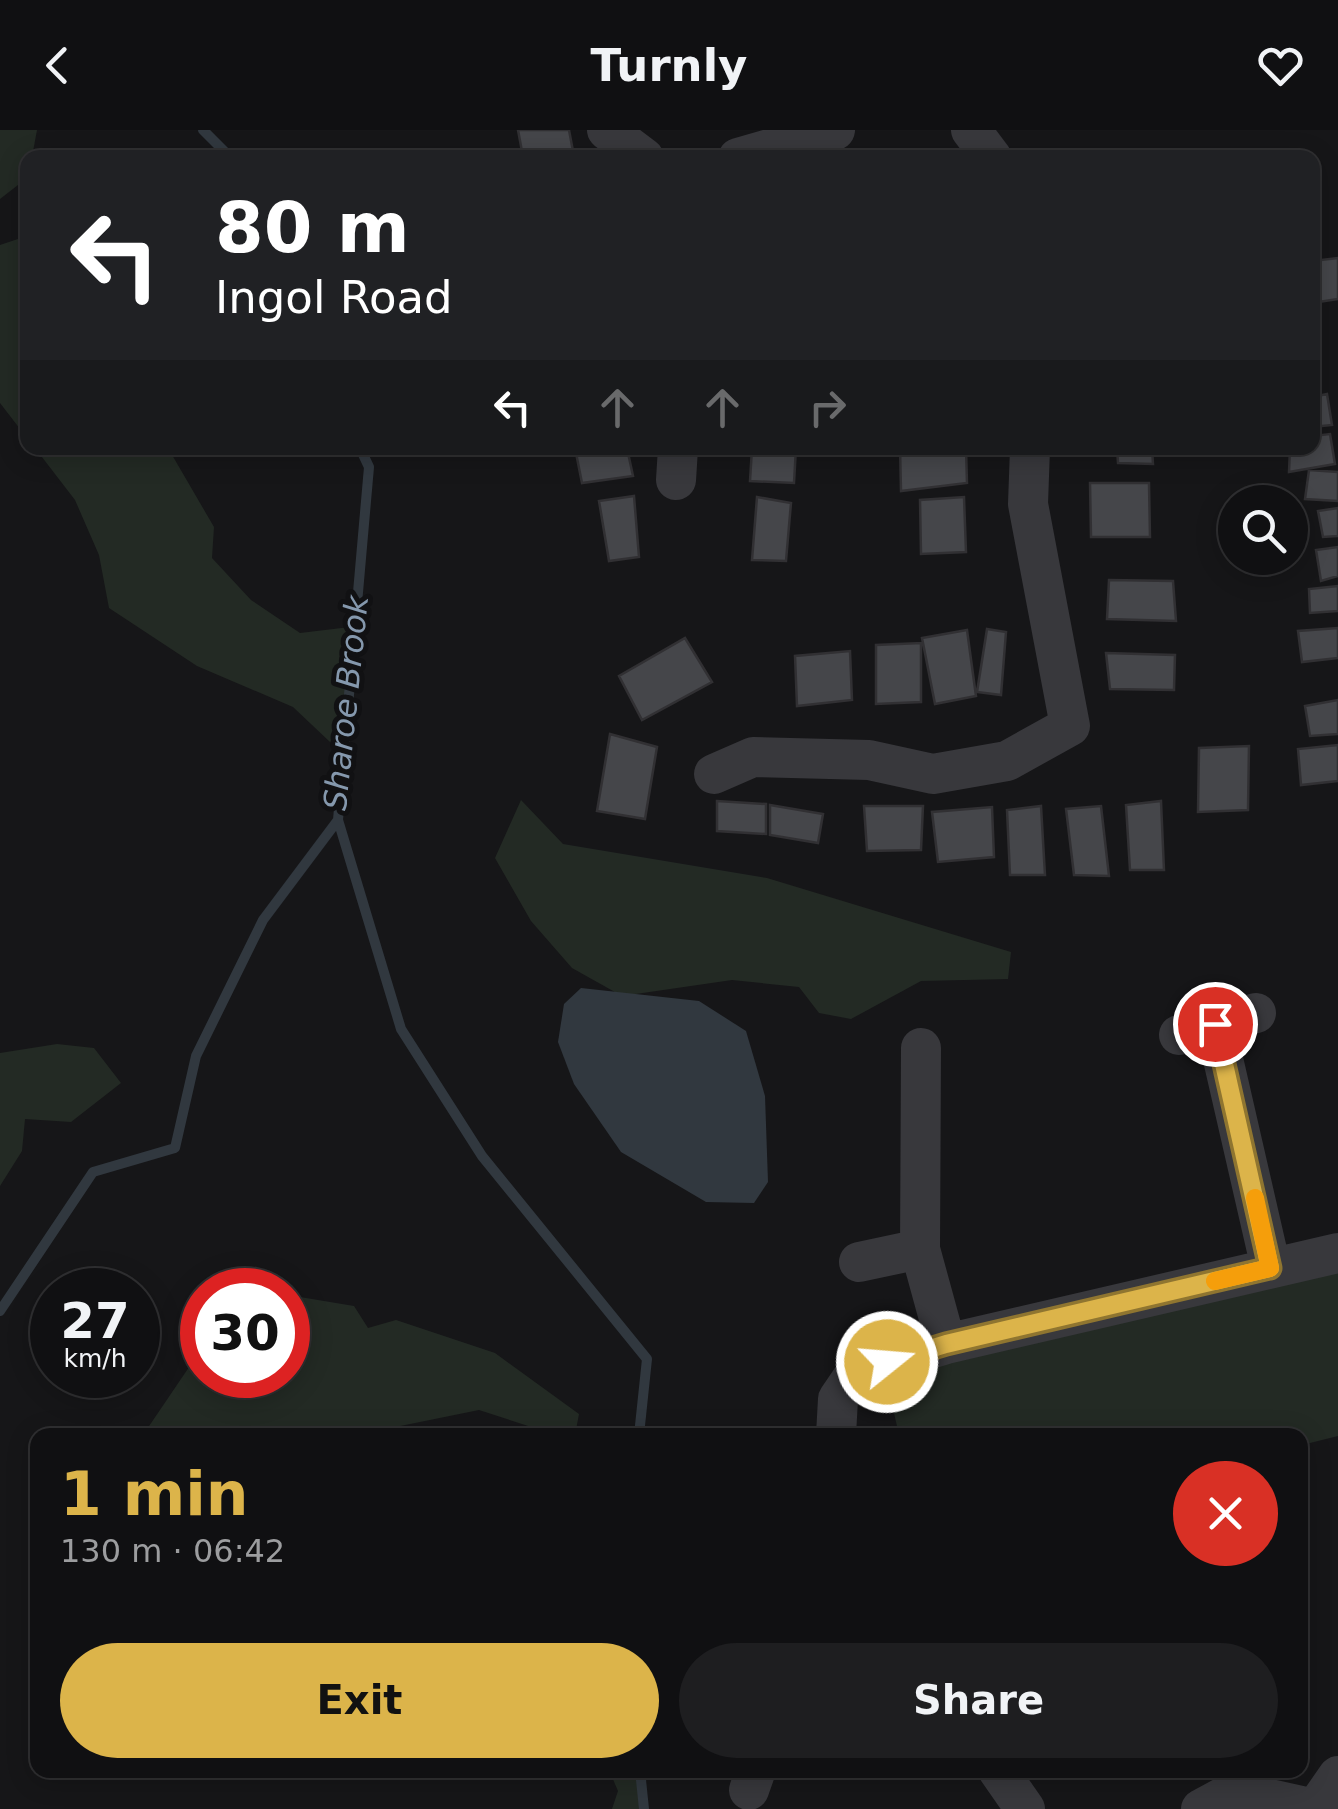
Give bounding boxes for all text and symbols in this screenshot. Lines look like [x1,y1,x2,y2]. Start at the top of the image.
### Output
icon: back [30,38,85,93]
icon: heart [1253,38,1308,93]
text: Turnly [591,39,747,92]
text: 80 m [215,187,410,269]
icon: left [50,190,180,320]
text: Ingol Road [215,271,453,324]
icon: left [485,380,540,435]
icon: ahead [590,380,645,435]
icon: ahead [695,380,750,435]
icon: right [800,380,855,435]
map controls [1218,485,1308,575]
button: search [1218,485,1308,575]
water label: Sharoe Brook [316,592,376,812]
pin [1173,982,1258,1067]
icon: arrive [1188,997,1243,1052]
speed limit sign: 30 [180,1268,310,1398]
text: 27 [60,1292,130,1350]
position arrow [835,1310,939,1414]
text: km/h [63,1344,127,1373]
text: 1 min [60,1459,248,1529]
button: close [1173,1461,1278,1566]
text: 130 m · 06:42 [60,1532,285,1570]
button: Exit [60,1643,659,1758]
button: Share [679,1643,1278,1758]

